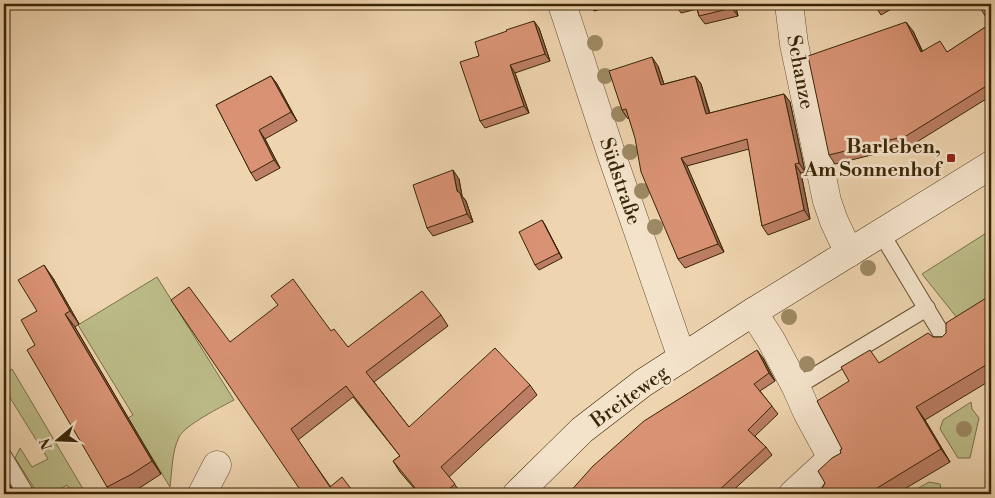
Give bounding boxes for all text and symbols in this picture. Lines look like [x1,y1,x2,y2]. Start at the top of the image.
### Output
street label: Schanze [780,33,819,112]
street label: Südstraße [593,135,646,228]
place label: Barleben, Am Sonnenhof [803,135,944,183]
marker: Barleben, Am Sonnenhof [945,152,957,164]
street label: Breiteweg [585,360,674,434]
north arrow [32,416,82,466]
text: N [36,436,57,452]

